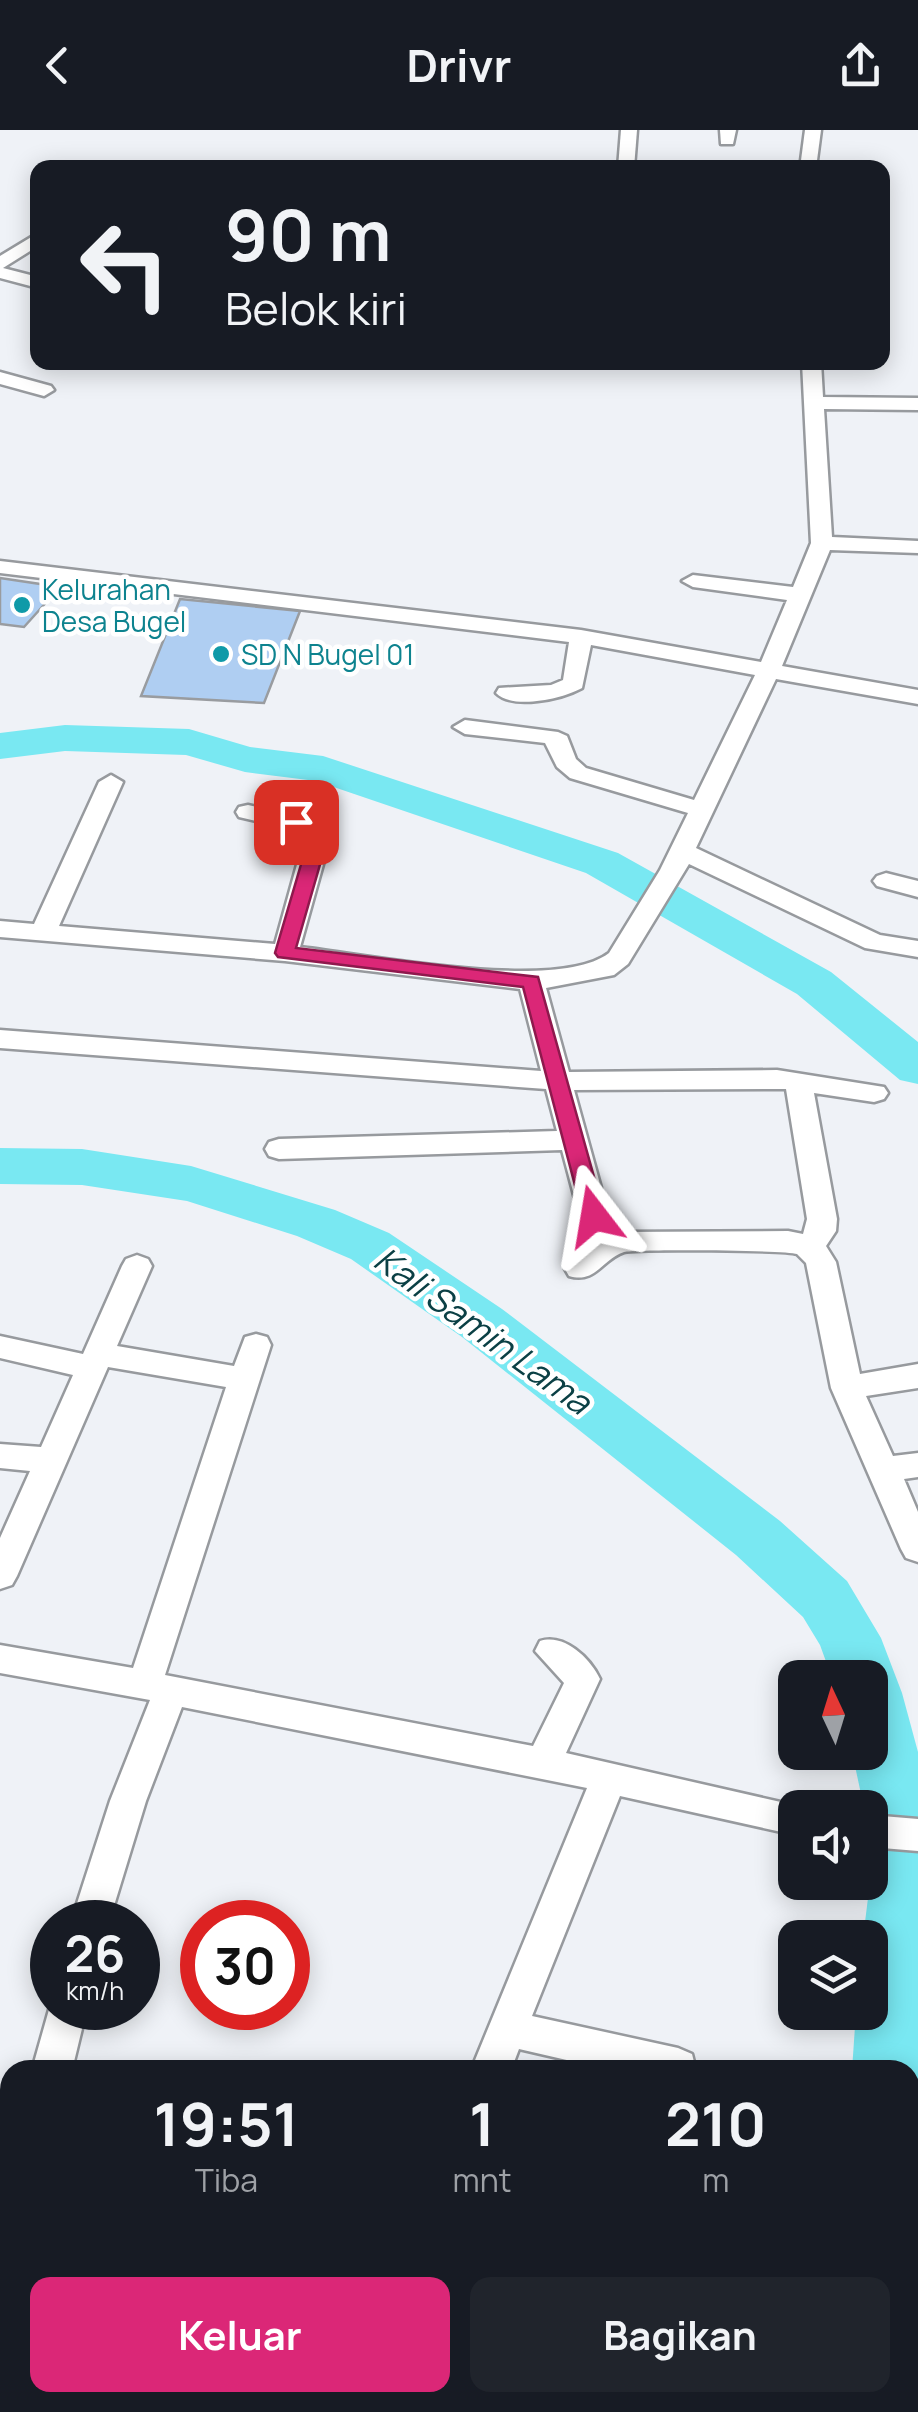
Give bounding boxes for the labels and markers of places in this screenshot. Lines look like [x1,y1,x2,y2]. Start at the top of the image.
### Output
place label: Kelurahan Desa Bugel [42,570,186,640]
marker: Kelurahan Desa Bugel [11,594,33,616]
place label: SD N Bugel 01 [241,635,414,673]
marker: SD N Bugel 01 [210,643,232,665]
pin [254,780,339,865]

